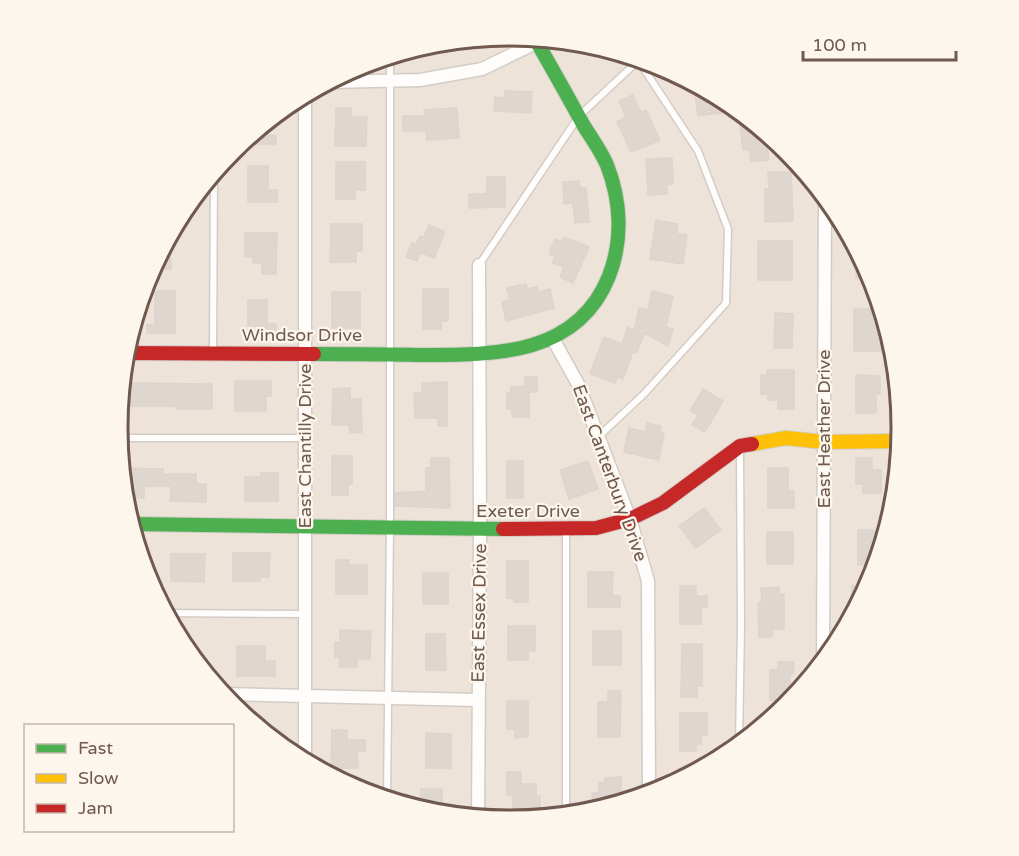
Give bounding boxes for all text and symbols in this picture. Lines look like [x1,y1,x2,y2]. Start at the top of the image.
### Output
scale bar [803,24,956,62]
text: 100 m [812,34,867,56]
street label: Windsor Drive [242,324,362,346]
street label: East Heather Drive [813,350,835,508]
street label: East Chantilly Drive [294,364,316,528]
street label: East Canterbury Drive [568,382,652,564]
street label: Exeter Drive [476,500,580,522]
street label: East Essex Drive [467,543,491,683]
legend [24,724,234,832]
text: Fast [78,737,113,759]
text: Slow [78,767,119,789]
text: Jam [78,797,113,819]

